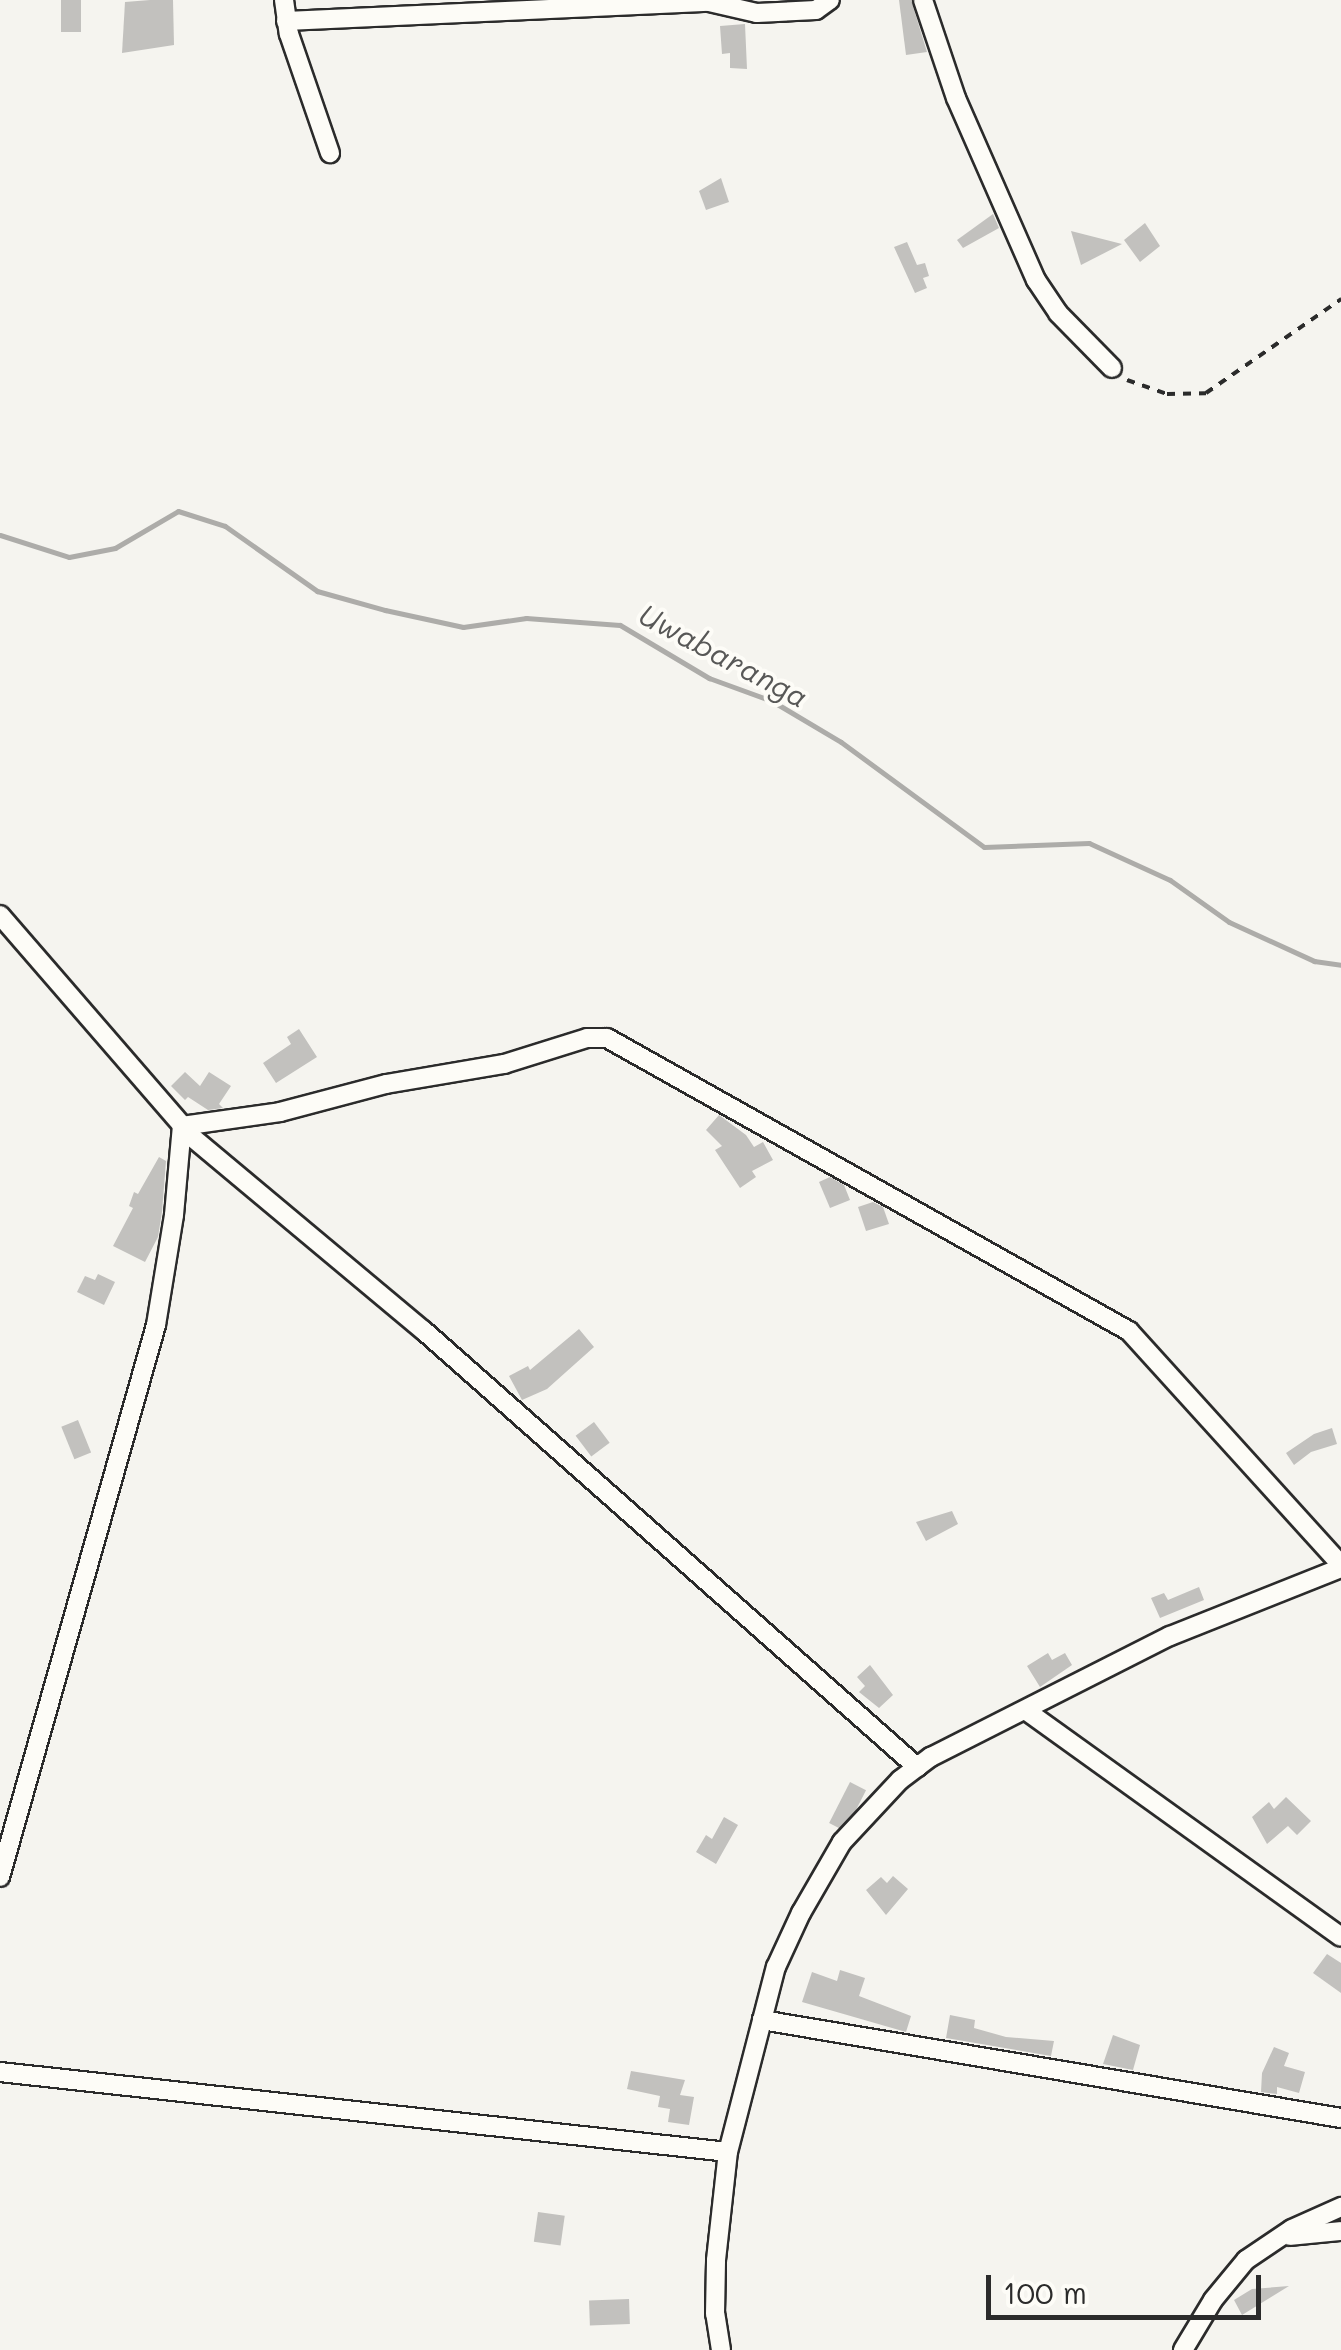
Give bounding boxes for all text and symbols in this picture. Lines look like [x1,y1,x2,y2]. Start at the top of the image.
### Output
water label: Uwabaranga [633,595,815,715]
scale bar [991,2255,1266,2317]
text: 100 m [1003,2272,1087,2312]

